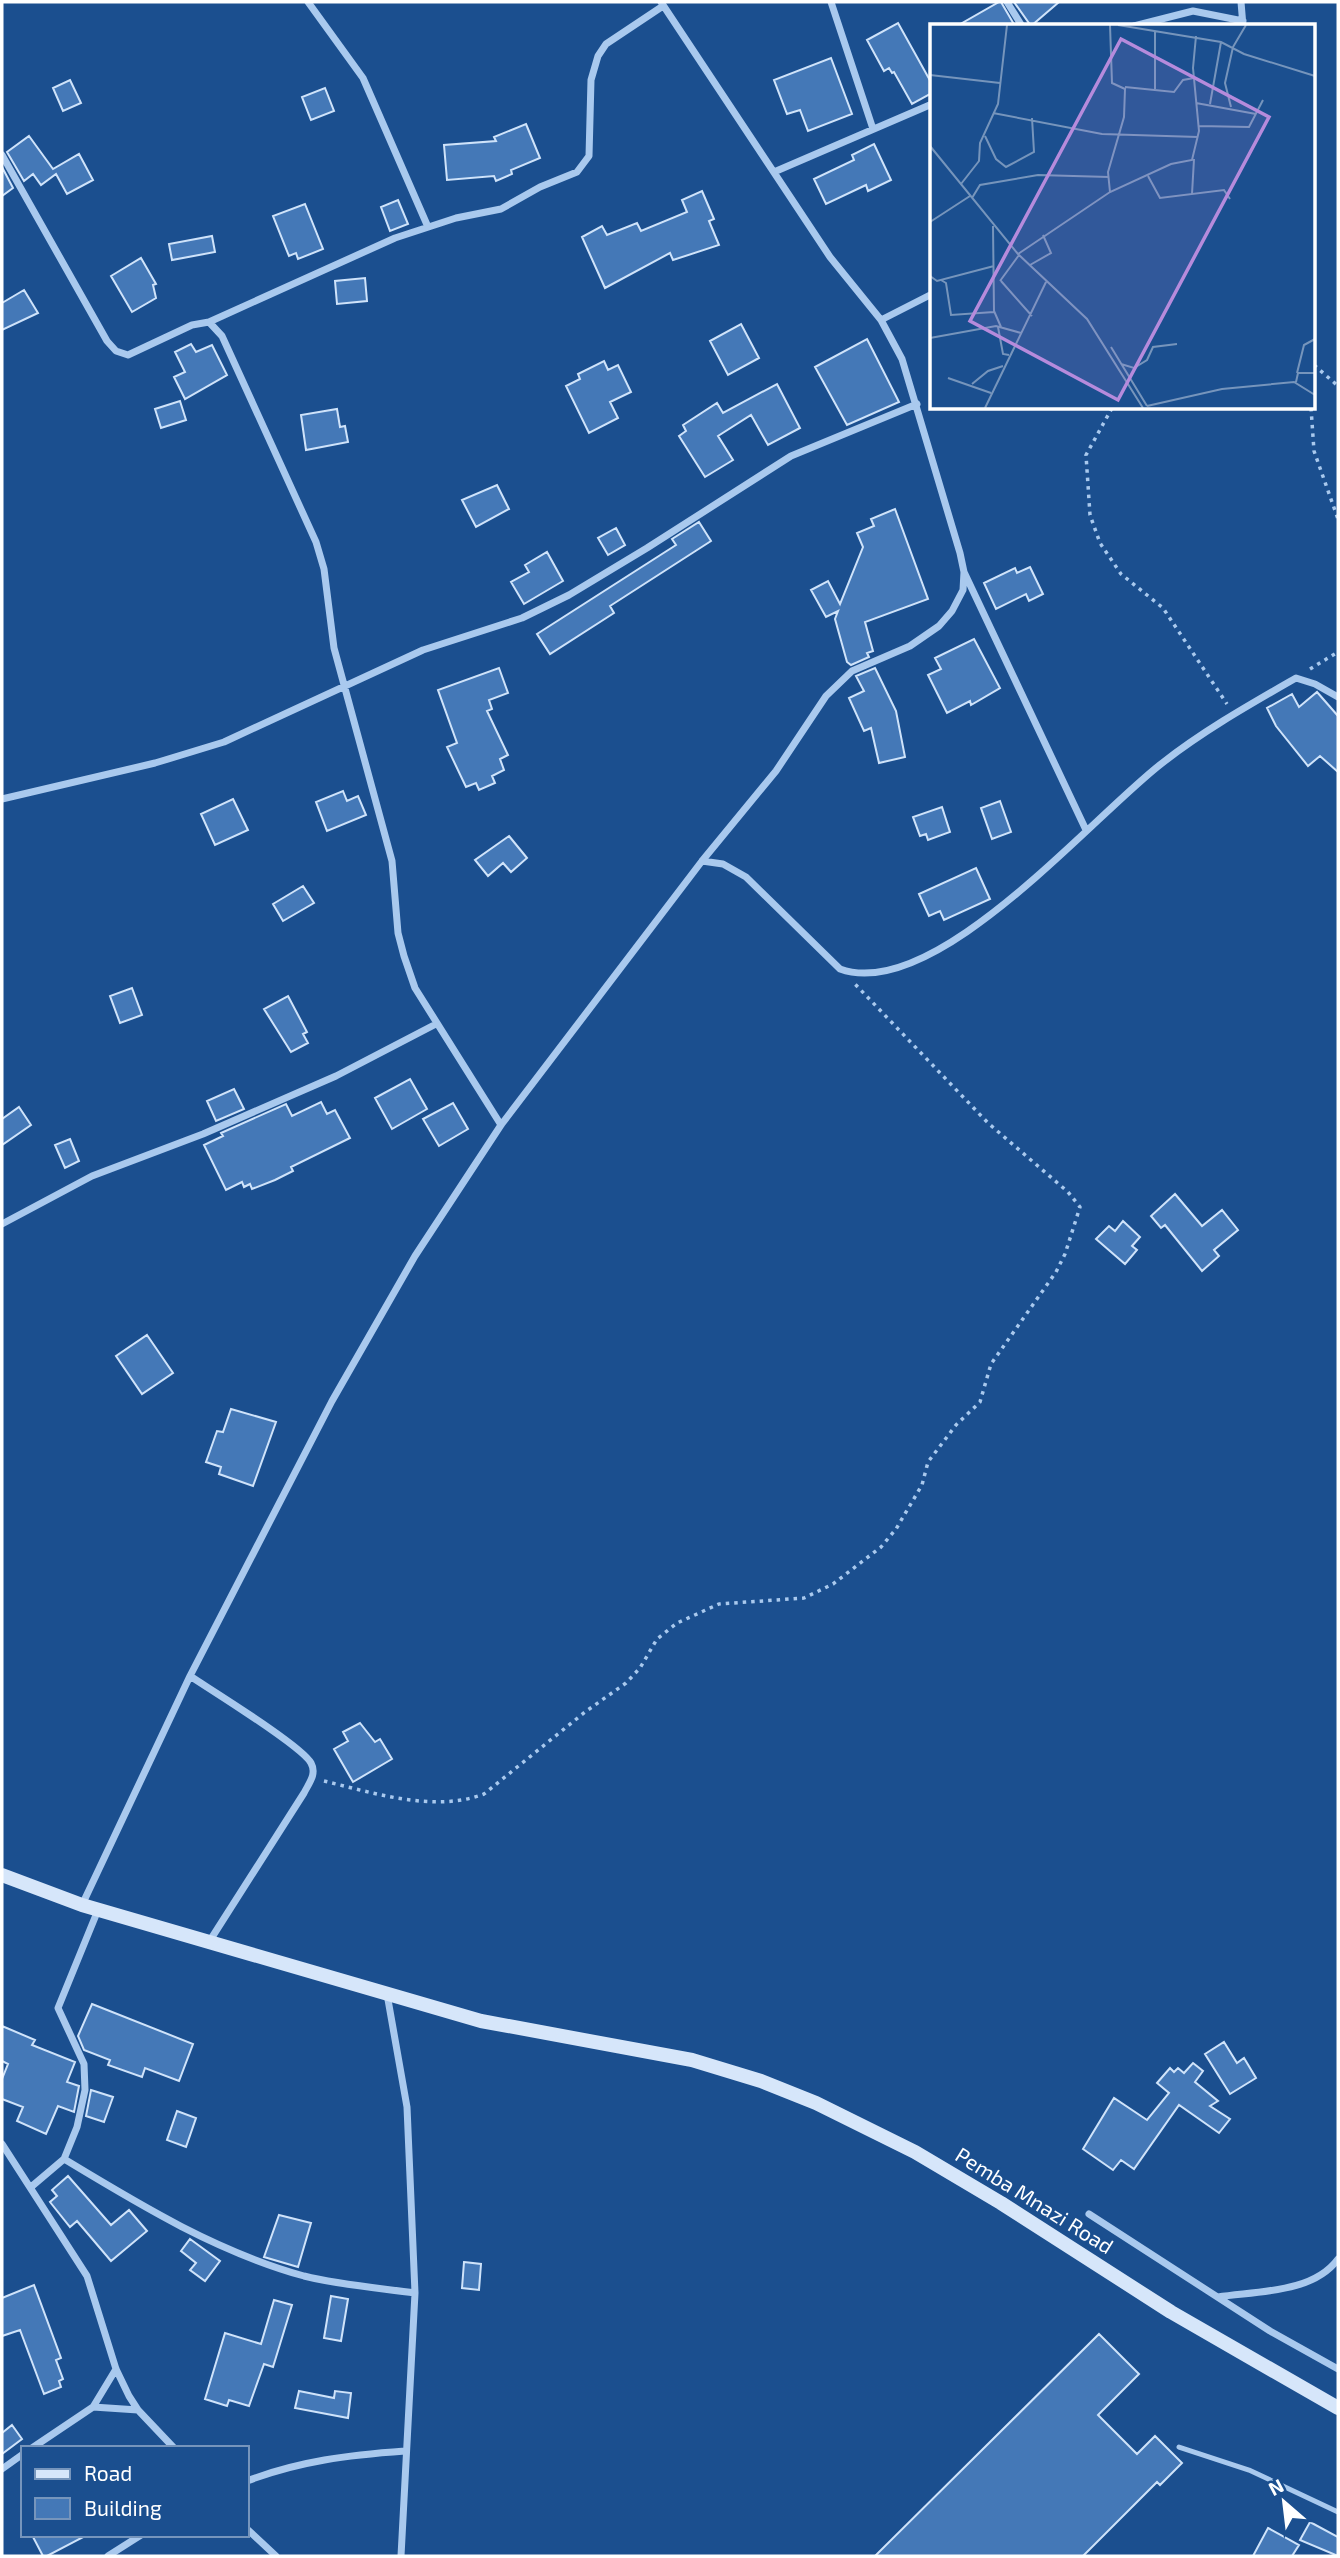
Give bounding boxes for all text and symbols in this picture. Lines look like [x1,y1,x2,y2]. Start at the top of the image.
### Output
inset map [930,24,1316,410]
street label: Pemba Mnazi Road [951,2141,1118,2258]
legend [21,2446,248,2537]
text: Road [84,2460,132,2485]
north arrow [1249,2467,1319,2537]
text: N [1264,2473,1287,2500]
text: Building [84,2495,162,2520]

